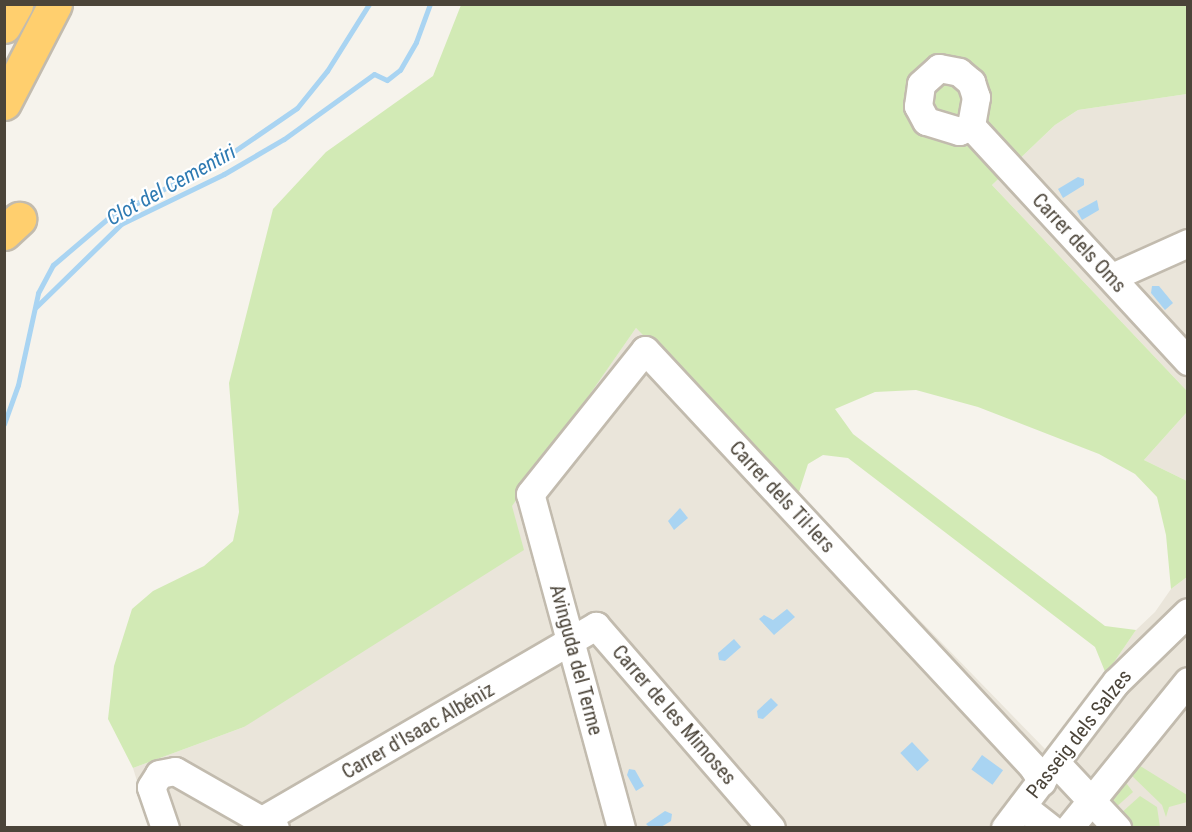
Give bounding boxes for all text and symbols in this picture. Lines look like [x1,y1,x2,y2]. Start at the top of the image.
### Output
water label: Clot del Cementiri [102,139,240,231]
street label: Carrer dels Oms [1027,188,1131,298]
street label: Carrer dels Til·lers [724,436,840,558]
street label: Avinguda del Terme [544,582,608,738]
street label: Carrer de les Mimoses [607,640,741,790]
street label: Passeig dels Salzes [1021,665,1137,803]
street label: Carrer d'Isaac Albéniz [338,678,498,784]

